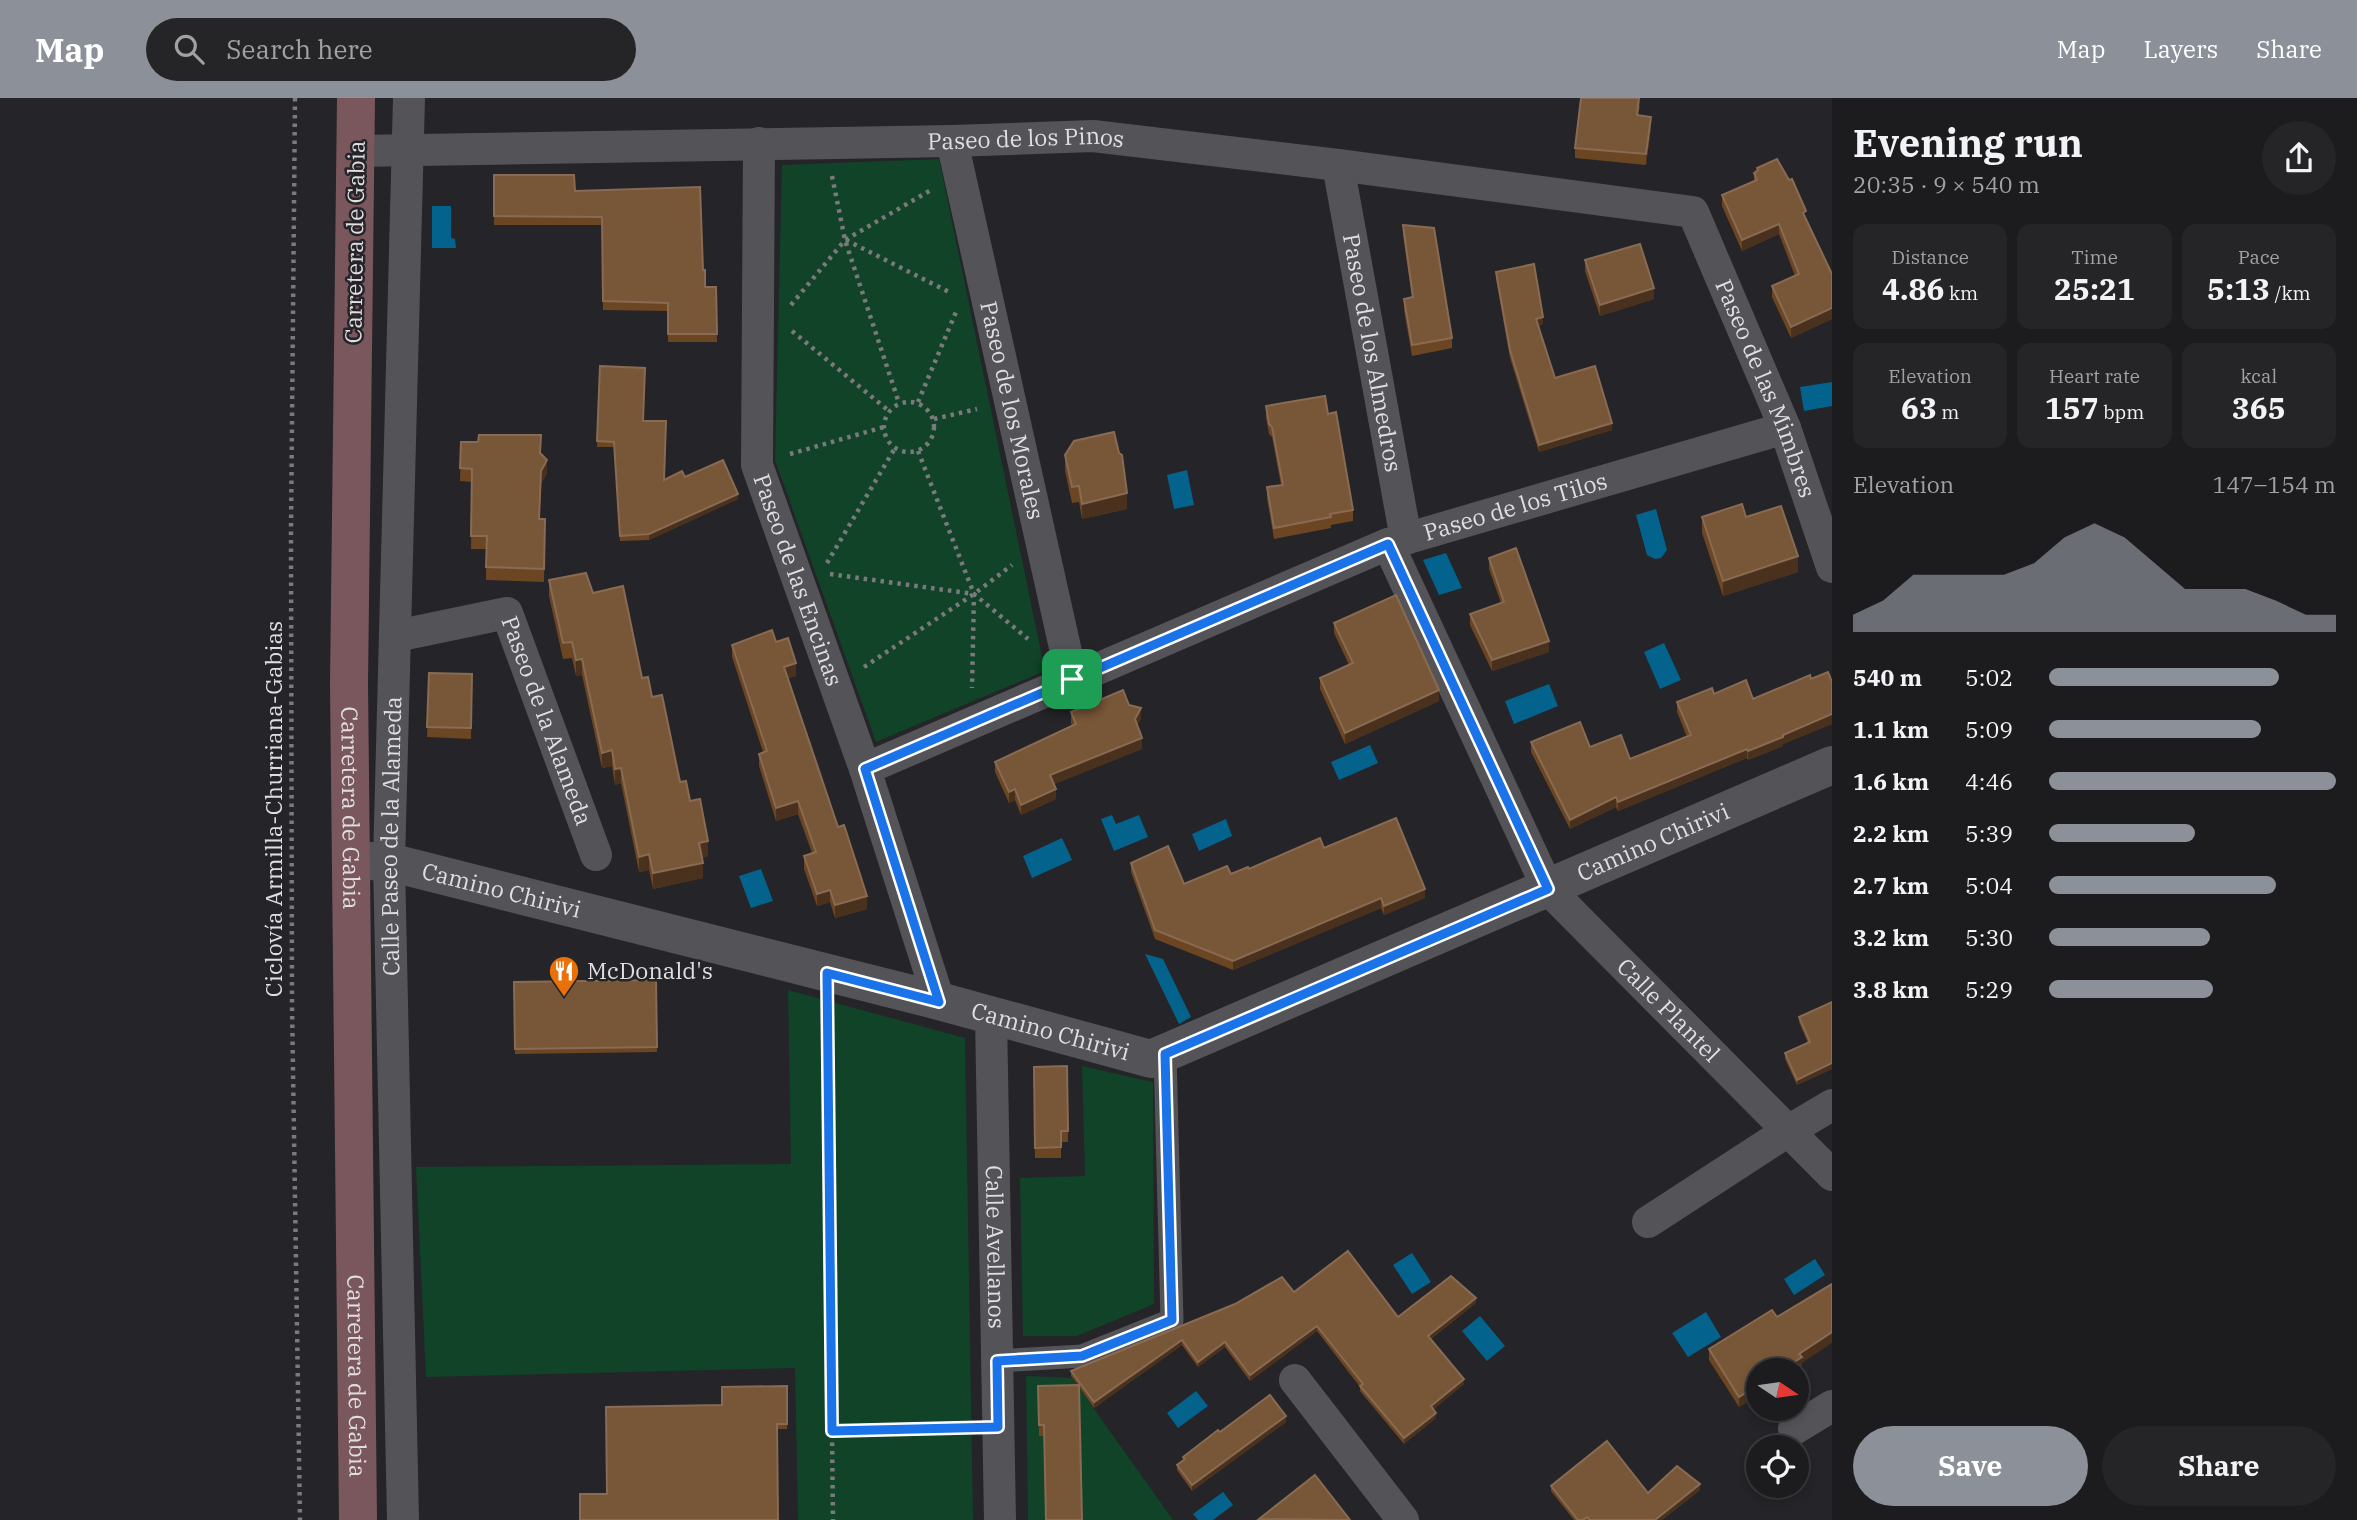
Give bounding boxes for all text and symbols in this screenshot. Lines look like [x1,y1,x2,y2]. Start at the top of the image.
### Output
search box [146,18,636,81]
text: Map [35,28,104,71]
icon: search [170,30,208,68]
text: Search here [226,32,373,66]
text: Map [2057,33,2105,65]
text: Layers [2143,33,2218,65]
text: Share [2256,33,2322,65]
text: Evening run [1853,118,2083,167]
street label: Paseo de los Pinos [927,120,1126,155]
button: share [2262,121,2336,195]
street label: Carretera de Gabia [337,140,371,344]
text: 20:35 · 9 × 540 m [1853,169,2040,199]
street label: Paseo de los Almedros [1337,231,1410,474]
text: Distance [1891,245,1969,269]
text: Time [2071,245,2118,269]
text: Pace [2238,245,2280,269]
text: 4.86 [1882,269,1945,308]
text: 25:21 [2054,269,2135,308]
text: 5:13 [2207,269,2270,308]
street label: Paseo de las Mimbres [1709,274,1823,501]
text: km [1945,281,1978,305]
text: /km [2270,281,2311,305]
street label: Paseo de los Morales [974,298,1052,522]
text: Elevation [1888,364,1972,388]
text: Heart rate [2049,364,2140,388]
text: kcal [2241,364,2277,388]
text: 63 [1901,388,1937,427]
text: 157 [2045,388,2099,427]
text: 365 [2232,388,2286,427]
text: m [1937,400,1959,424]
text: bpm [2099,400,2144,424]
street label: Paseo de los Tilos [1420,465,1610,547]
street label: Paseo de las Encinas [747,469,850,690]
text: Elevation [1853,469,1954,499]
text: 147–154 m [2212,469,2336,499]
street label: Paseo de la Alameda [495,611,600,829]
street label: Ciclovía Armilla-Churriana-Gabias [258,621,288,997]
pin [1042,649,1102,709]
icon: arrive [1053,660,1091,698]
text: 540 m [1853,662,1922,692]
text: 5:02 [1965,662,2013,692]
street label: Calle Paseo de la Alameda [373,696,407,976]
street label: Carretera de Gabia [335,706,367,910]
text: 1.1 km [1853,714,1929,744]
text: 5:09 [1965,714,2013,744]
text: 1.6 km [1853,766,1929,796]
text: 4:46 [1965,766,2013,796]
street label: Camino Chirivi [1572,795,1733,887]
text: 2.2 km [1853,818,1929,848]
text: 5:39 [1965,818,2013,848]
street label: Camino Chirivi [419,855,584,924]
text: 2.7 km [1853,870,1929,900]
text: 5:04 [1965,870,2013,900]
text: 3.2 km [1853,922,1929,952]
text: 5:30 [1965,922,2013,952]
street label: Calle Plantel [1611,951,1727,1068]
restaurant icon: McDonald's [547,954,581,998]
place label: McDonald's [587,955,713,985]
text: 3.8 km [1853,974,1929,1004]
text: 5:29 [1965,974,2013,1004]
street label: Camino Chirivi [968,995,1133,1067]
street label: Calle Avellanos [980,1165,1013,1329]
street label: Carretera de Gabia [341,1274,374,1478]
north arrow [1746,1358,1810,1421]
map controls [1746,1358,1809,1498]
button: Save [1853,1426,2088,1506]
button: Share [2102,1426,2336,1506]
button: locate [1746,1435,1809,1498]

